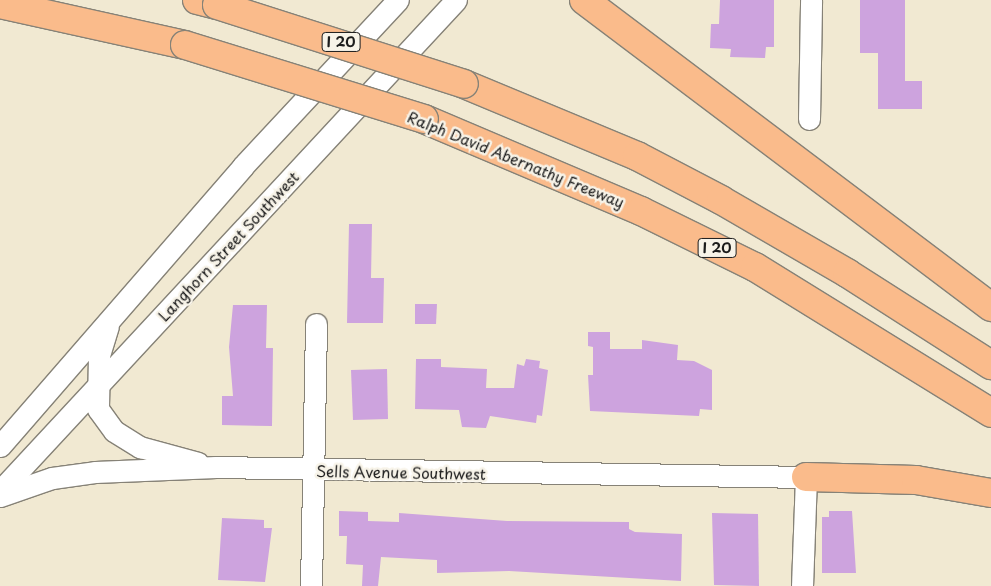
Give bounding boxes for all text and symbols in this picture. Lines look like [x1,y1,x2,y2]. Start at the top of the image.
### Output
road number: I 20 [321,31,361,54]
street label: Ralph David Abernathy Freeway [403,106,629,212]
street label: Langhorn Street Southwest [154,167,302,325]
road number: I 20 [697,237,737,260]
street label: Sells Avenue Southwest [317,462,485,482]

